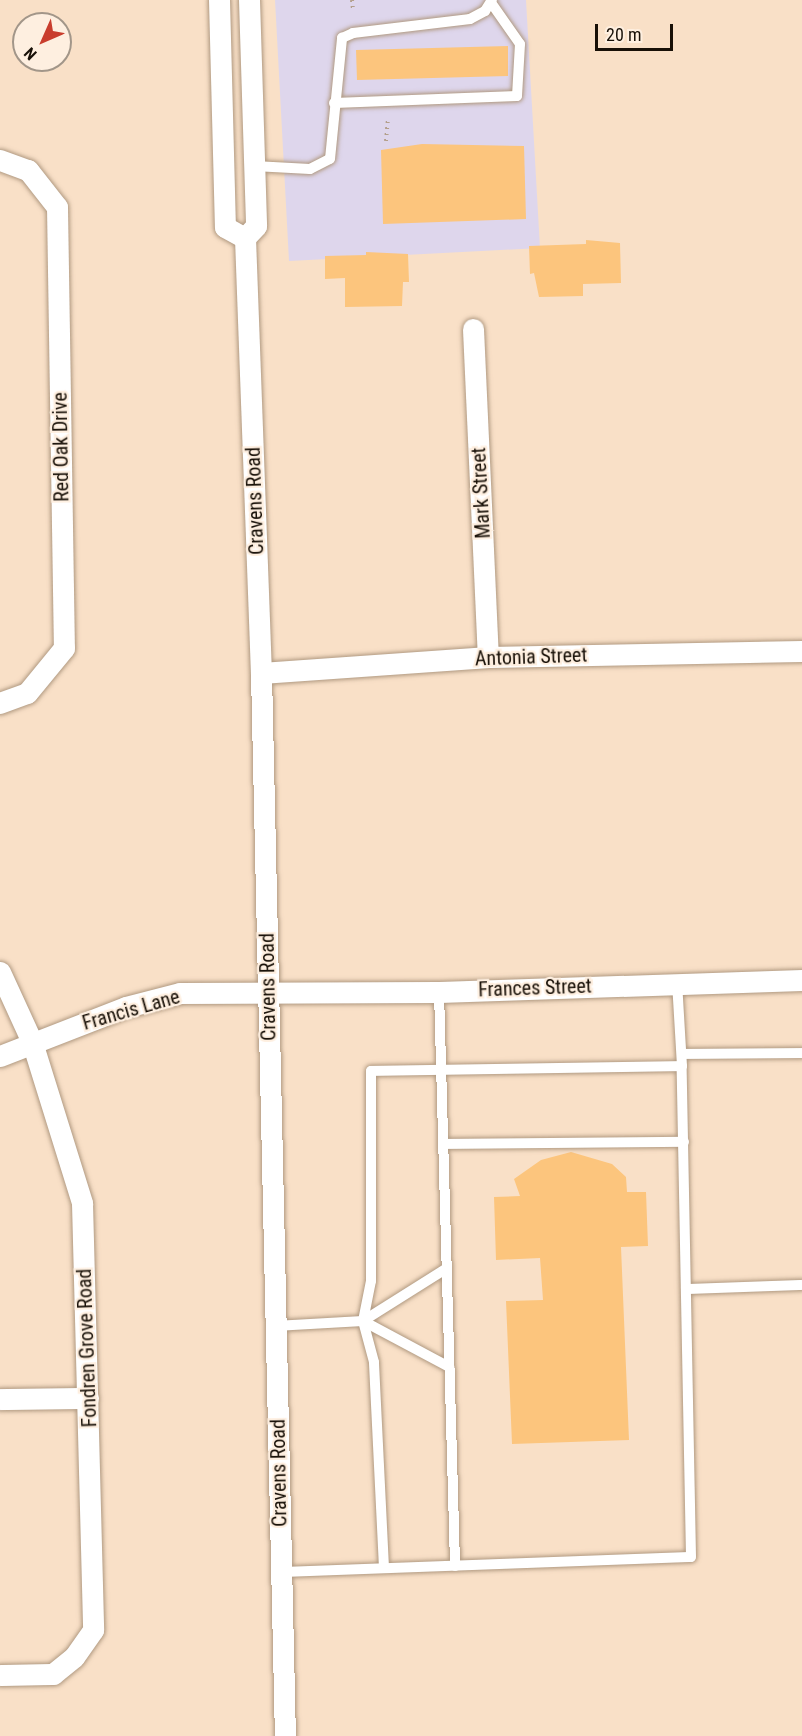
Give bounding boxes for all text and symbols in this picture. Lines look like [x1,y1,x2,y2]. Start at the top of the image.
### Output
north arrow [12,12,72,72]
scale bar [598,12,676,50]
text: 20 m [606,24,641,45]
text: N [20,43,41,64]
street label: Red Oak Drive [48,392,74,502]
street label: Cravens Road [241,447,269,555]
street label: Mark Street [467,447,495,539]
street label: Antonia Street [474,643,588,671]
street label: Cravens Road [255,933,281,1041]
street label: Frances Street [478,974,592,1002]
street label: Francis Lane [80,985,182,1035]
street label: Fondren Grove Road [72,1268,102,1428]
street label: Cravens Road [266,1419,292,1527]

